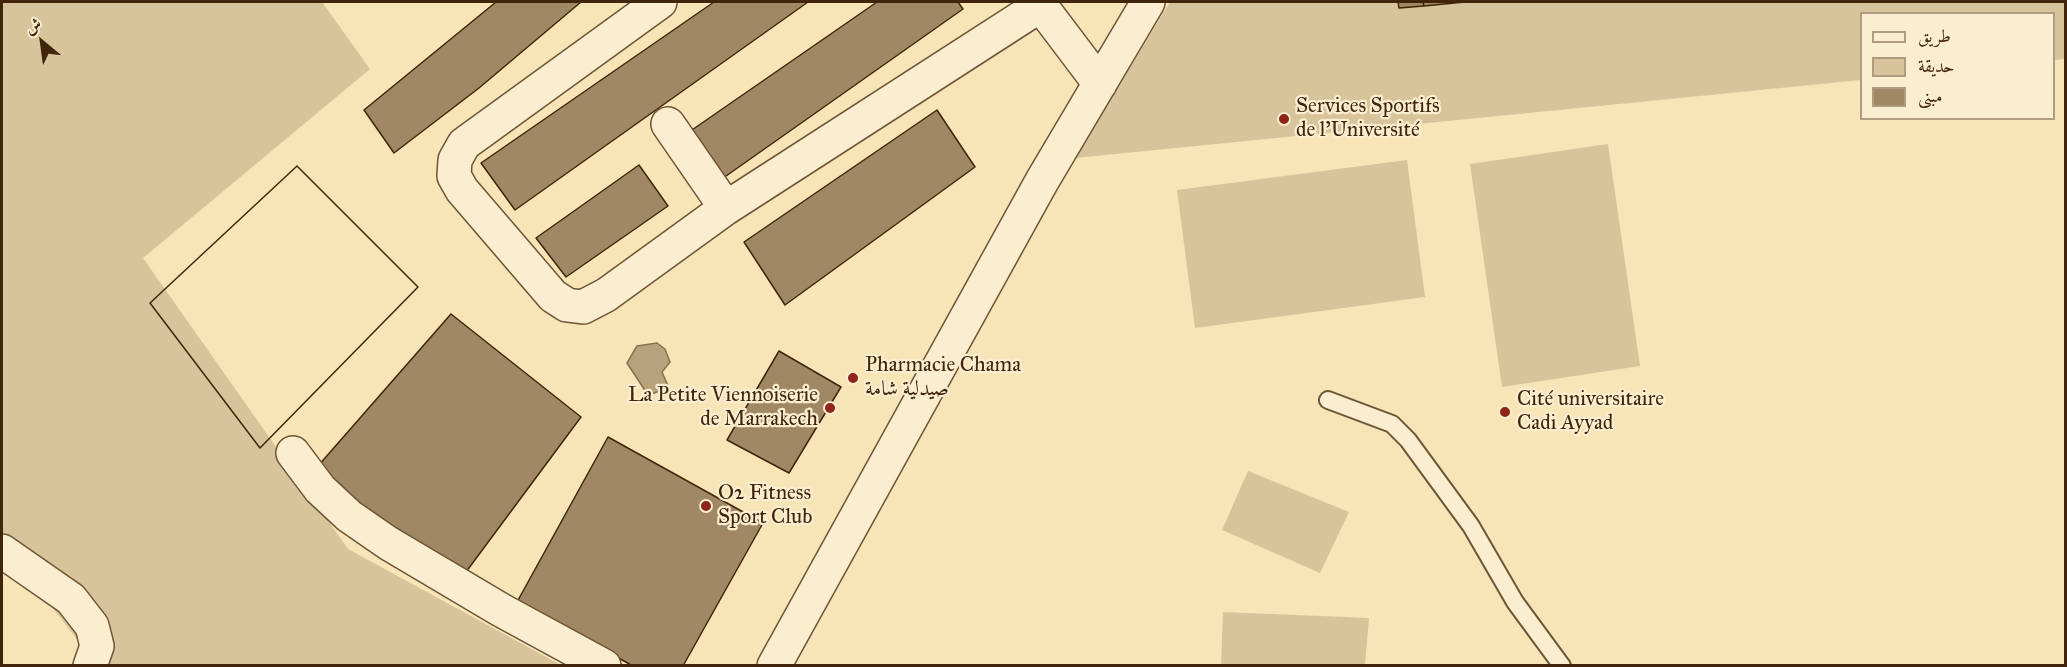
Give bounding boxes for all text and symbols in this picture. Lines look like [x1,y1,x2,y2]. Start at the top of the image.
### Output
north arrow [12,12,72,72]
legend [1860,12,2055,120]
text: ش [21,14,45,38]
text: طريق [1918,25,1951,47]
text: حديقة [1918,55,1954,77]
text: مبنى [1918,85,1943,107]
place label: Services Sportifs de l'Université [1296,94,1440,144]
marker: Services Sportifs de l'Université [1277,112,1291,126]
place label: Pharmacie Chama صيدلية شامة [865,353,1021,403]
marker: Pharmacie Chama صيدلية شامة [846,371,860,385]
place label: La Petite Viennoiserie de Marrakech [628,383,818,433]
place label: Cité universitaire Cadi Ayyad [1517,387,1664,437]
marker: La Petite Viennoiserie de Marrakech [823,401,837,415]
marker: Cité universitaire Cadi Ayyad [1498,405,1512,419]
place label: O2 Fitness Sport Club [718,481,812,531]
marker: O2 Fitness Sport Club [699,499,713,513]

